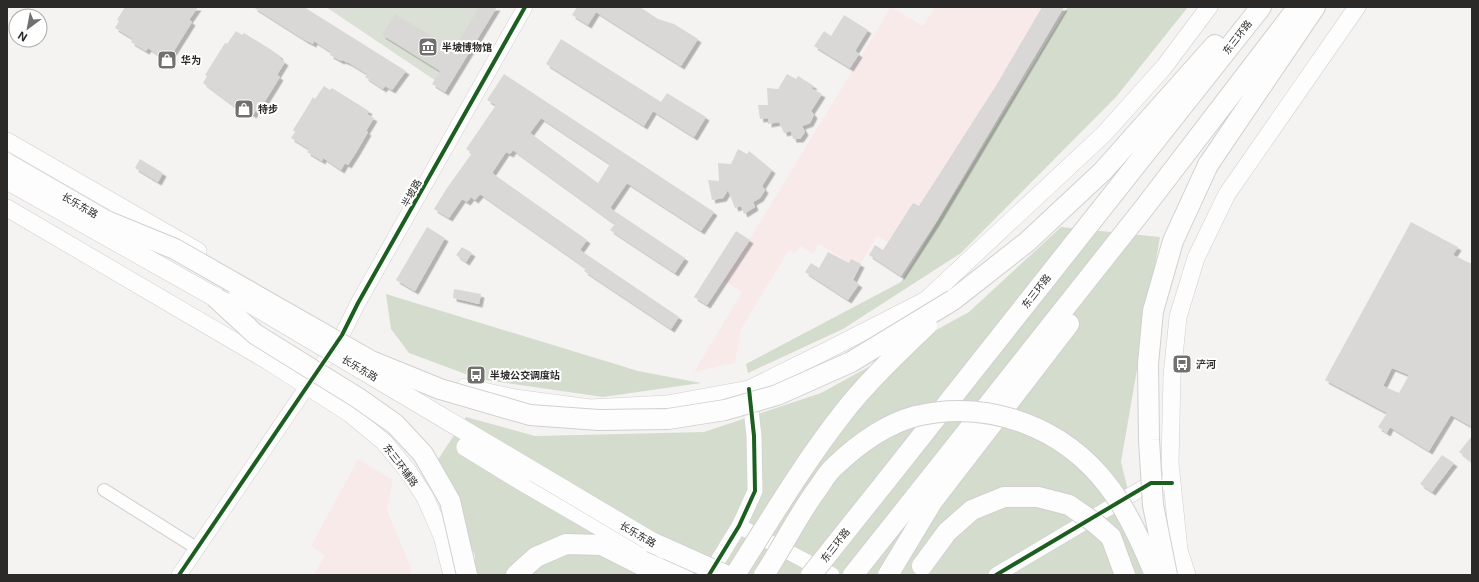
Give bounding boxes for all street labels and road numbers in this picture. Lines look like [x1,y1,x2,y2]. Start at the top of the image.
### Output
street label: 东三环路 [1220,18,1254,56]
street label: 半坡路 [398,177,424,209]
street label: 长乐东路 [60,190,100,220]
street label: 东三环路 [1019,272,1053,310]
street label: 长乐东路 [340,353,380,383]
street label: 东三环辅路 [381,441,421,489]
street label: 长乐东路 [618,519,658,549]
street label: 东三环路 [818,526,852,564]

